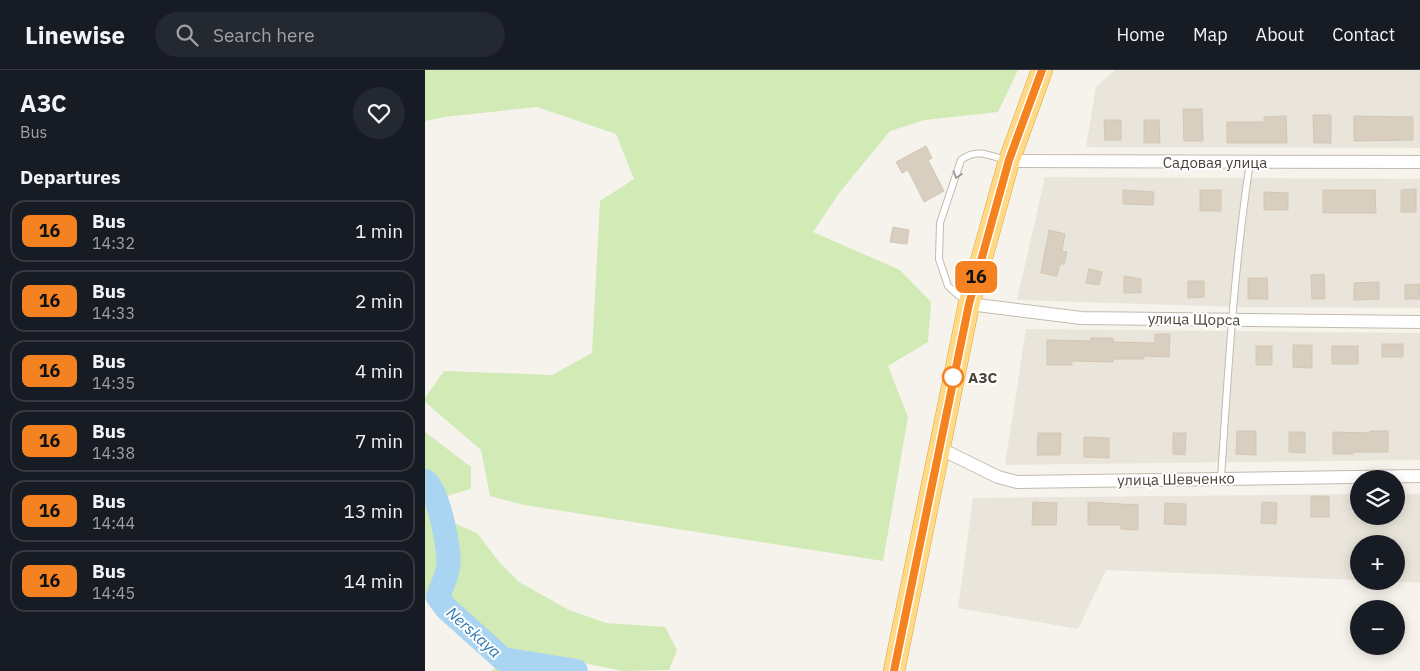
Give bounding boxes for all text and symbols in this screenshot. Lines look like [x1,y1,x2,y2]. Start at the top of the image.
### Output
search box [155,12,505,57]
text: Linewise [25,19,125,51]
icon: search [173,21,201,49]
text: Search here [213,23,315,47]
text: Home [1117,23,1165,46]
text: Map [1193,23,1228,46]
text: About [1256,23,1304,46]
text: Contact [1332,23,1395,46]
text: АЗС [20,87,67,119]
button: heart [353,87,405,139]
text: Bus [20,122,47,142]
street label: Садовая улица [1163,153,1267,172]
text: Departures [20,165,120,189]
one-way arrow [952,170,962,178]
text: Bus [92,209,126,233]
text: 16 [39,219,60,242]
text: 1 min [355,219,403,243]
text: 14:32 [92,233,135,253]
line badge: 16 [953,261,999,293]
text: 16 [965,265,987,288]
text: Bus [92,279,126,303]
text: 16 [39,289,60,312]
text: 2 min [355,289,403,313]
text: 14:33 [92,303,135,323]
street label: улица Щорса [1148,309,1240,329]
text: Bus [92,349,126,373]
text: 16 [39,359,60,382]
text: 4 min [355,359,403,383]
marker: АЗС [942,366,964,388]
place label: АЗС [968,368,997,387]
text: 14:35 [92,373,135,393]
text: Bus [92,419,126,443]
text: 16 [39,429,60,452]
text: 7 min [355,429,403,453]
text: 14:38 [92,443,135,463]
street label: улица Шевченко [1117,468,1235,490]
map controls [1350,470,1405,655]
button: layers [1350,470,1405,525]
text: Bus [92,489,126,513]
text: 16 [39,499,60,522]
text: 13 min [344,499,403,523]
text: 14:44 [92,513,135,533]
button: + [1350,535,1405,590]
text: Bus [92,559,126,583]
text: 16 [39,569,60,592]
text: 14 min [344,569,403,593]
text: 14:45 [92,583,135,603]
button: − [1350,600,1405,655]
water label: Nerskaya [443,602,505,662]

